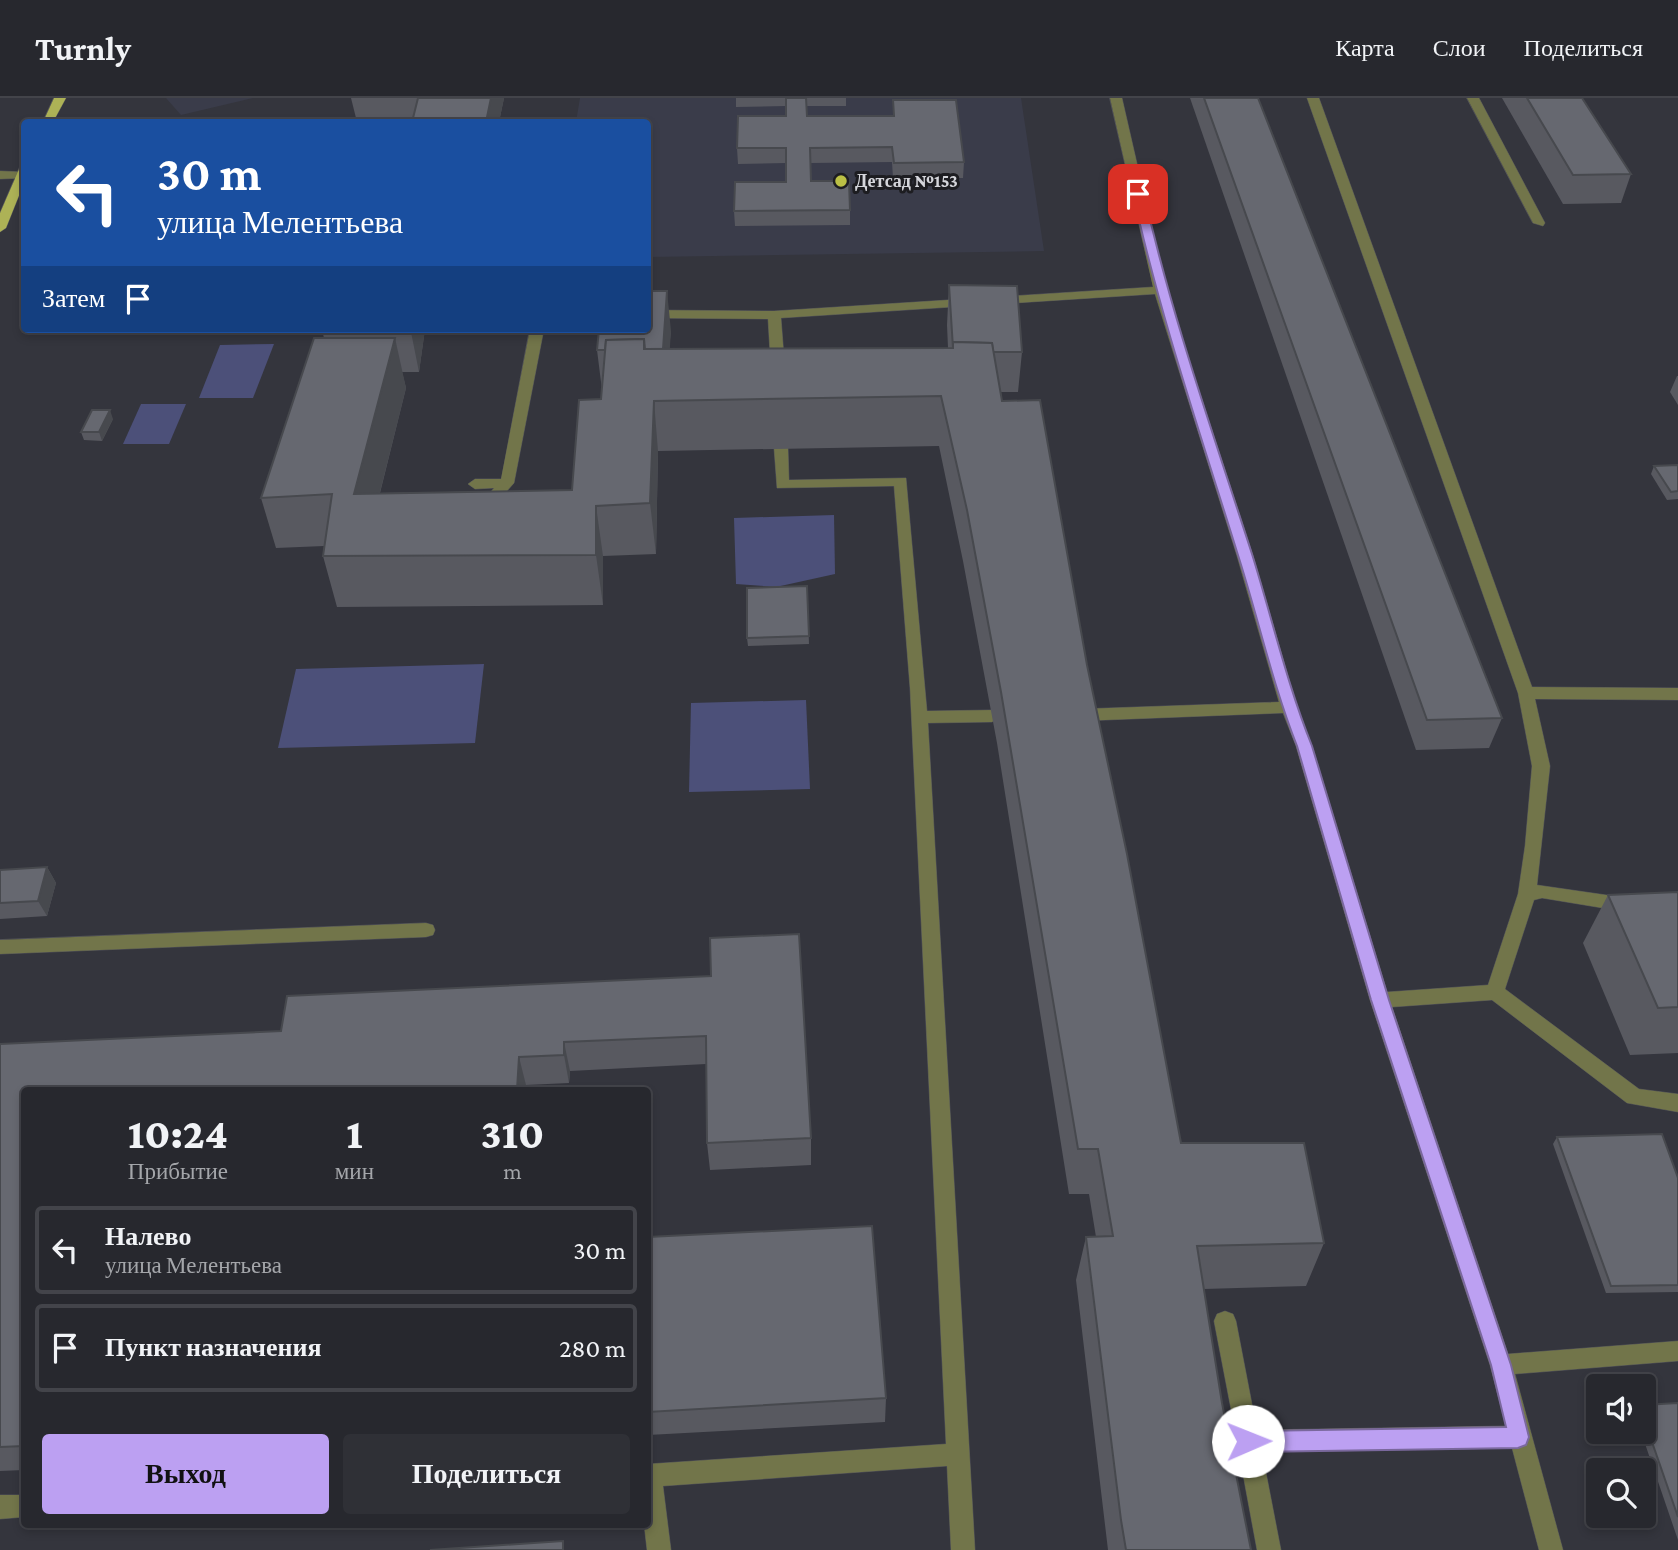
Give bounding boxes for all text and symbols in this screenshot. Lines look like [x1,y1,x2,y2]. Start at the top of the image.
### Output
text: Turnly [35,30,131,67]
text: Карта [1335,34,1395,61]
text: Слои [1433,34,1486,61]
text: Поделиться [1524,34,1643,61]
text: 30 m [157,146,262,201]
icon: left [42,147,133,238]
pin [1108,164,1168,224]
place label: Детсад №153 [855,171,958,191]
marker: Детсад №153 [833,173,849,189]
icon: arrive [1119,175,1157,213]
text: улица Мелентьева [157,204,403,240]
icon: arrive [119,280,157,318]
text: Затем [42,284,105,313]
text: 10:24 [128,1110,228,1157]
text: 1 [346,1110,363,1157]
text: 310 [481,1110,544,1157]
text: Прибытие [128,1158,228,1184]
text: мин [335,1158,374,1184]
text: m [503,1158,522,1184]
text: Налево [105,1222,191,1251]
icon: left [46,1231,84,1269]
text: 30 m [573,1236,626,1265]
text: улица Мелентьева [105,1252,282,1278]
icon: arrive [46,1329,84,1367]
text: Пункт назначения [105,1333,322,1362]
text: 280 m [559,1334,626,1363]
map controls [1586,1374,1656,1528]
button: sound [1586,1374,1656,1444]
position arrow [1211,1404,1285,1478]
button: Выход [42,1434,329,1514]
button: Поделиться [343,1434,630,1514]
button: search [1586,1458,1656,1528]

